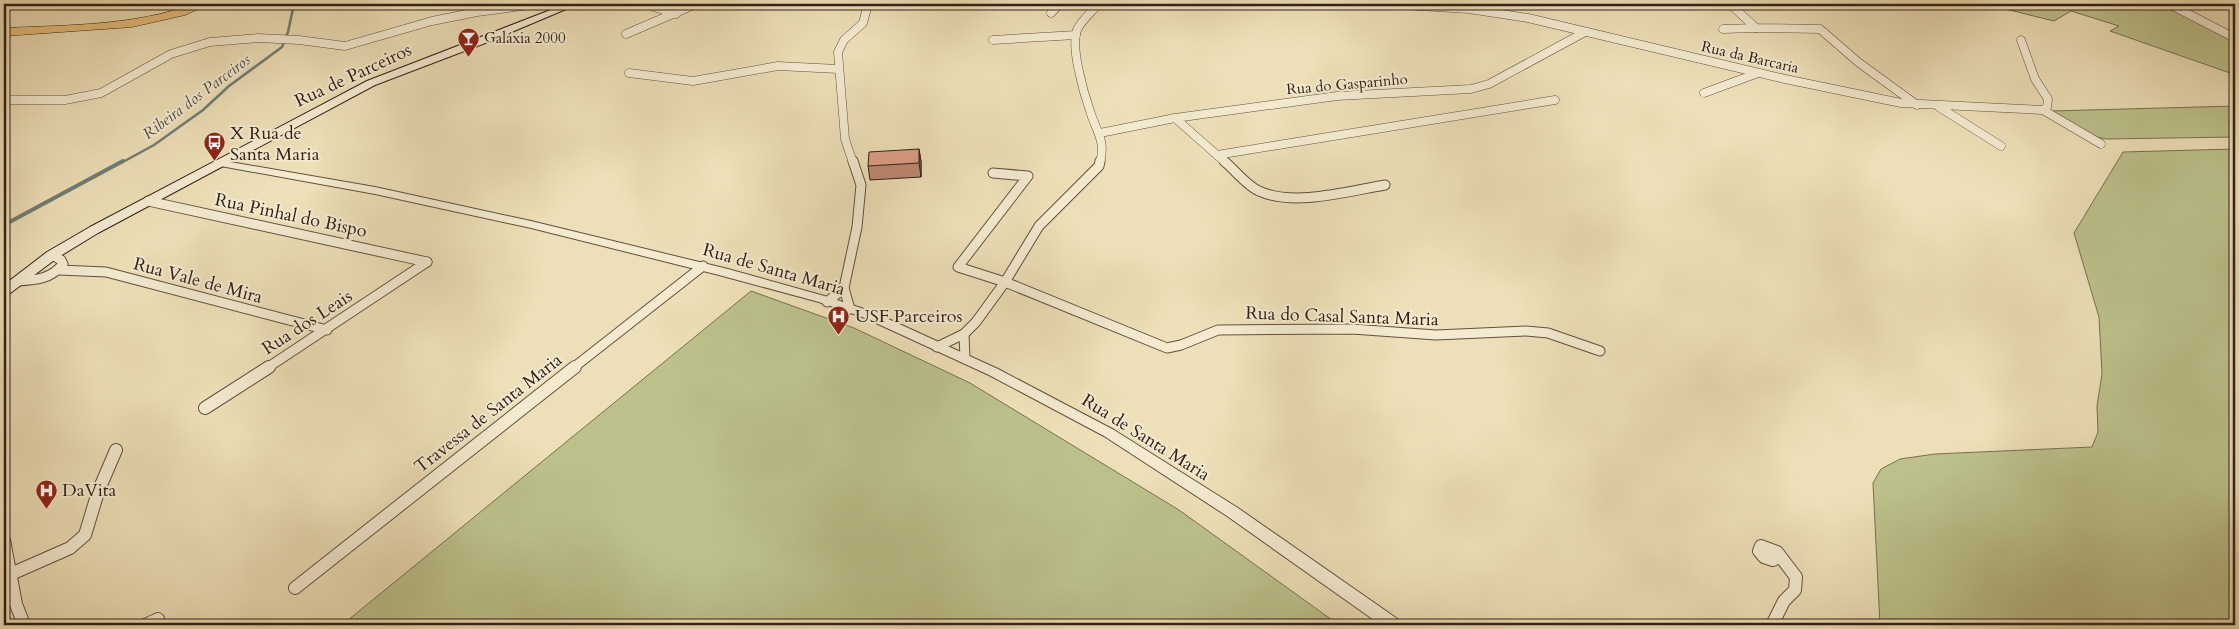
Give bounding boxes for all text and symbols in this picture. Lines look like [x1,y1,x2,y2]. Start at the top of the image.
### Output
bar icon: Galáxia 2000 [456,26,480,57]
place label: Galáxia 2000 [484,28,566,48]
street label: Rua da Barcaria [1699,36,1801,78]
street label: Rua de Parceiros [291,37,416,113]
water label: Ribeira dos Parceiros [138,49,256,145]
street label: Rua do Gasparinho [1286,69,1408,99]
place label: X Rua de Santa Maria [230,121,320,167]
bus stop icon: X Rua de Santa Maria [202,131,226,162]
street label: Rua Pinhal do Bispo [213,187,369,244]
street label: Rua de Santa Maria [700,237,848,302]
street label: Rua Vale de Mira [131,251,265,310]
street label: Rua dos Leais [257,284,357,361]
street label: Rua do Casal Santa Maria [1245,301,1439,332]
hospital icon: USF Parceiros [827,304,851,335]
place label: USF Parceiros [855,304,963,329]
street label: Travessa de Santa Maria [409,348,568,479]
street label: Rua de Santa Maria [1077,388,1215,487]
hospital icon: DaVita [34,478,58,509]
place label: DaVita [62,478,116,503]

